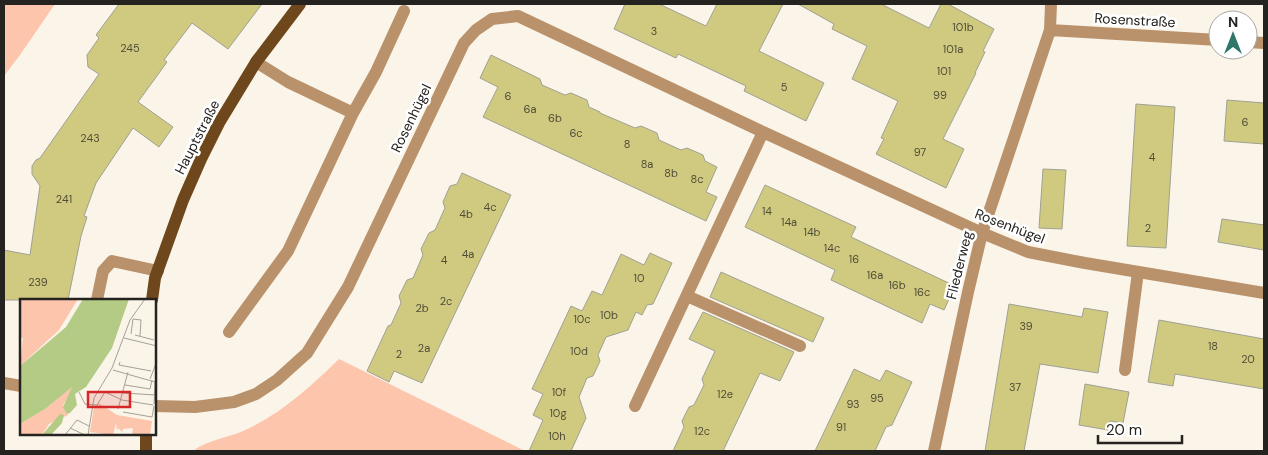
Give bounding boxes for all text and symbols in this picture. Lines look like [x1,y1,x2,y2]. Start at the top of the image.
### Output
street label: Rosenstraße [1094,9,1176,31]
north arrow [1208,10,1258,60]
text: N [1228,13,1238,31]
house number: 101b [952,20,974,34]
house number: 3 [651,24,657,38]
house number: 245 [120,41,140,55]
house number: 101a [943,42,963,56]
house number: 101 [937,64,951,78]
house number: 5 [781,80,788,94]
street label: Rosenhügel [387,81,435,155]
house number: 99 [933,88,947,102]
house number: 6 [505,89,512,103]
street label: Hauptstraße [171,97,223,177]
house number: 6a [524,102,536,116]
house number: 6b [548,111,562,125]
house number: 6 [1242,115,1249,129]
house number: 6c [569,126,583,140]
house number: 243 [80,131,100,145]
house number: 8 [624,137,630,151]
house number: 97 [914,145,926,159]
house number: 4 [1149,150,1156,164]
house number: 8a [641,157,653,171]
house number: 8b [664,166,678,180]
house number: 8c [691,172,703,186]
house number: 241 [56,192,72,206]
house number: 4c [484,200,496,214]
house number: 14 [762,204,772,218]
street label: Rosenhügel [972,204,1048,248]
house number: 4b [459,207,473,221]
house number: 14a [781,215,797,229]
house number: 2 [1145,221,1151,235]
house number: 14b [804,225,821,239]
street label: Fliederweg [942,229,976,301]
house number: 14c [824,241,840,255]
house number: 4a [462,247,474,261]
house number: 16 [849,252,859,266]
house number: 4 [441,253,448,267]
house number: 16a [867,268,883,282]
house number: 10 [634,271,644,285]
house number: 239 [28,275,48,289]
house number: 16b [888,278,906,292]
house number: 16c [914,285,930,299]
house number: 2c [440,294,452,308]
inset map [20,299,156,435]
house number: 2b [415,301,429,315]
house number: 10b [600,308,618,322]
house number: 10c [573,312,591,326]
house number: 39 [1019,319,1033,333]
house number: 18 [1208,339,1218,353]
house number: 2a [418,341,430,355]
house number: 10d [570,344,588,358]
house number: 2 [396,347,402,361]
house number: 20 [1241,352,1255,366]
house number: 37 [1009,380,1021,394]
house number: 10f [552,385,567,399]
house number: 12e [717,387,733,401]
house number: 95 [870,391,884,405]
house number: 93 [846,397,860,411]
house number: 10g [549,406,567,420]
scale bar [1098,412,1182,444]
house number: 91 [836,420,846,434]
text: 20 m [1106,420,1142,440]
house number: 12c [694,424,710,438]
house number: 10h [548,429,566,443]

